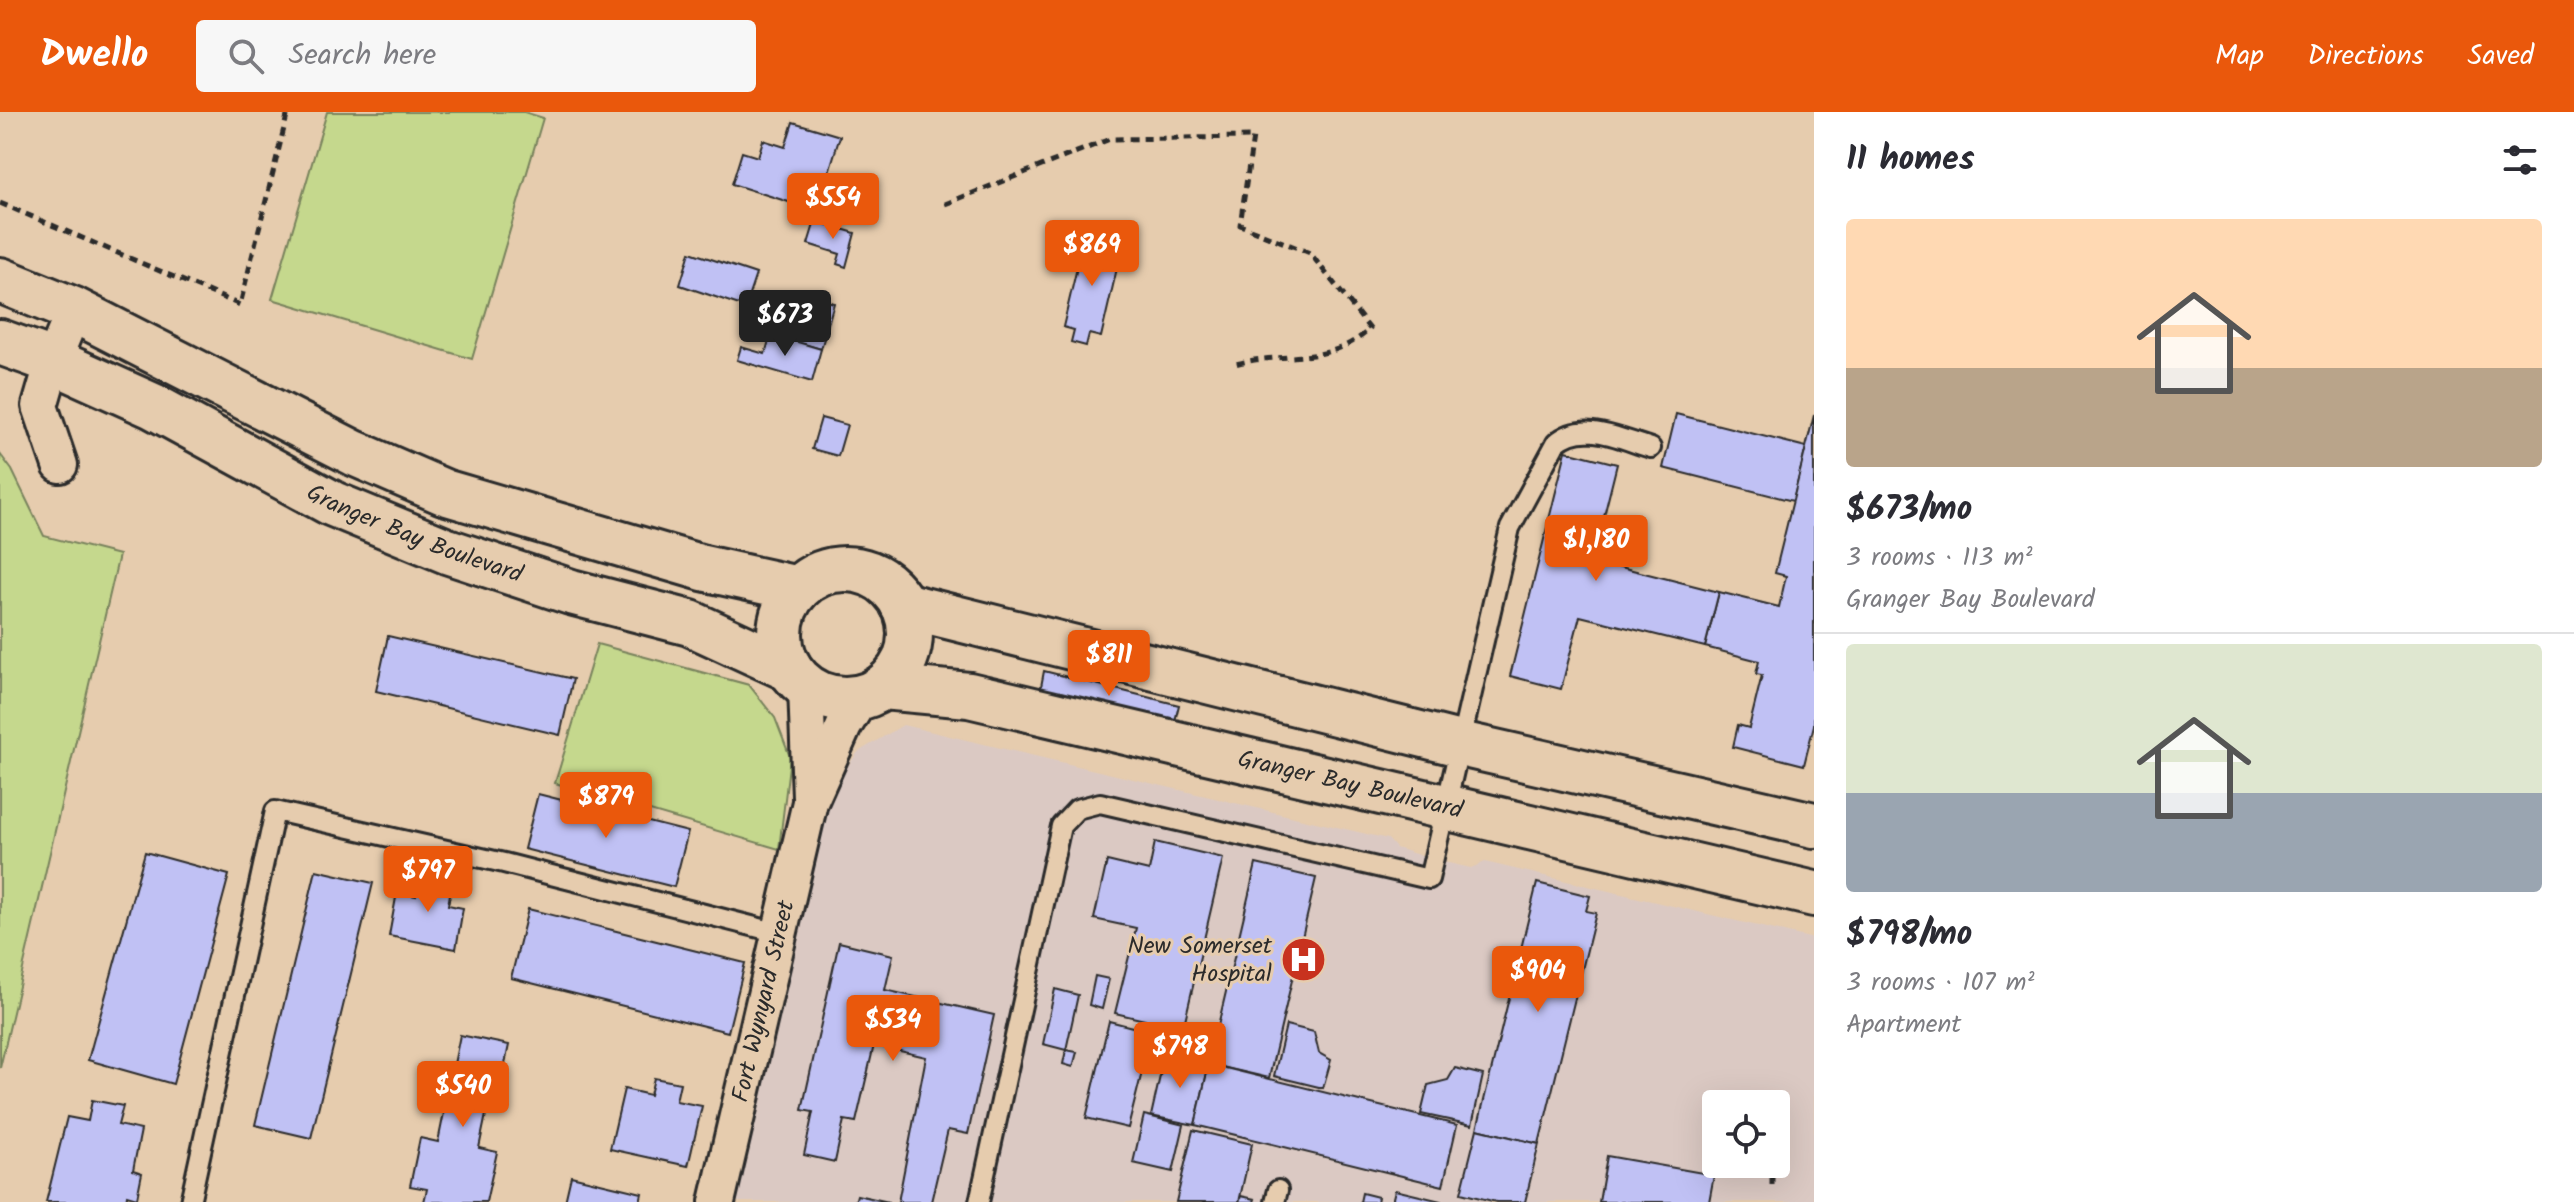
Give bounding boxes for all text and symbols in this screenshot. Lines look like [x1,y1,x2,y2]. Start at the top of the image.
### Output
search box [196,20,756,92]
text: Dwello [40,26,148,86]
text: Search here [288,32,436,80]
icon: search [224,34,268,78]
text: Map [2215,34,2264,79]
text: Directions [2308,34,2424,79]
text: Saved [2468,34,2534,79]
text: 11 homes [1846,133,1975,187]
icon: filters [2498,138,2542,182]
pin: $554 [786,173,880,241]
text: $554 [805,178,861,220]
pin: $869 [1045,220,1139,288]
text: $869 [1063,225,1121,267]
icon: home [2122,271,2266,415]
pin: $673 [738,290,832,358]
text: $673 [757,295,813,337]
street label: Granger Bay Boulevard [299,474,529,595]
text: $673/mo [1846,483,1972,537]
pin: $1,180 [1531,515,1661,583]
text: $1,180 [1563,520,1629,562]
text: 3 rooms · 113 m² [1846,537,2033,579]
text: Granger Bay Boulevard [1846,579,2095,621]
pin: $811 [1062,630,1156,698]
text: $811 [1086,635,1132,677]
icon: home [2122,696,2266,840]
street label: Granger Bay Boulevard [1234,739,1467,830]
pin: $879 [559,772,653,840]
text: $879 [578,777,634,819]
pin: $797 [381,846,475,914]
text: $797 [401,851,455,893]
street label: Fort Wynyard Street [721,896,806,1106]
text: $798/mo [1846,908,1972,962]
place label: New Somerset Hospital [1127,927,1273,994]
hospital icon: New Somerset Hospital [1279,936,1327,984]
pin: $904 [1491,946,1585,1014]
text: $904 [1510,951,1566,993]
text: 3 rooms · 107 m² [1846,962,2035,1004]
pin: $534 [846,995,940,1063]
text: $534 [865,1000,921,1042]
text: Apartment [1846,1004,1961,1046]
pin: $798 [1133,1022,1227,1090]
text: $798 [1152,1027,1208,1069]
pin: $540 [416,1061,510,1129]
text: $540 [435,1066,491,1108]
map controls [1702,1090,1790,1178]
button: locate [1702,1090,1790,1178]

